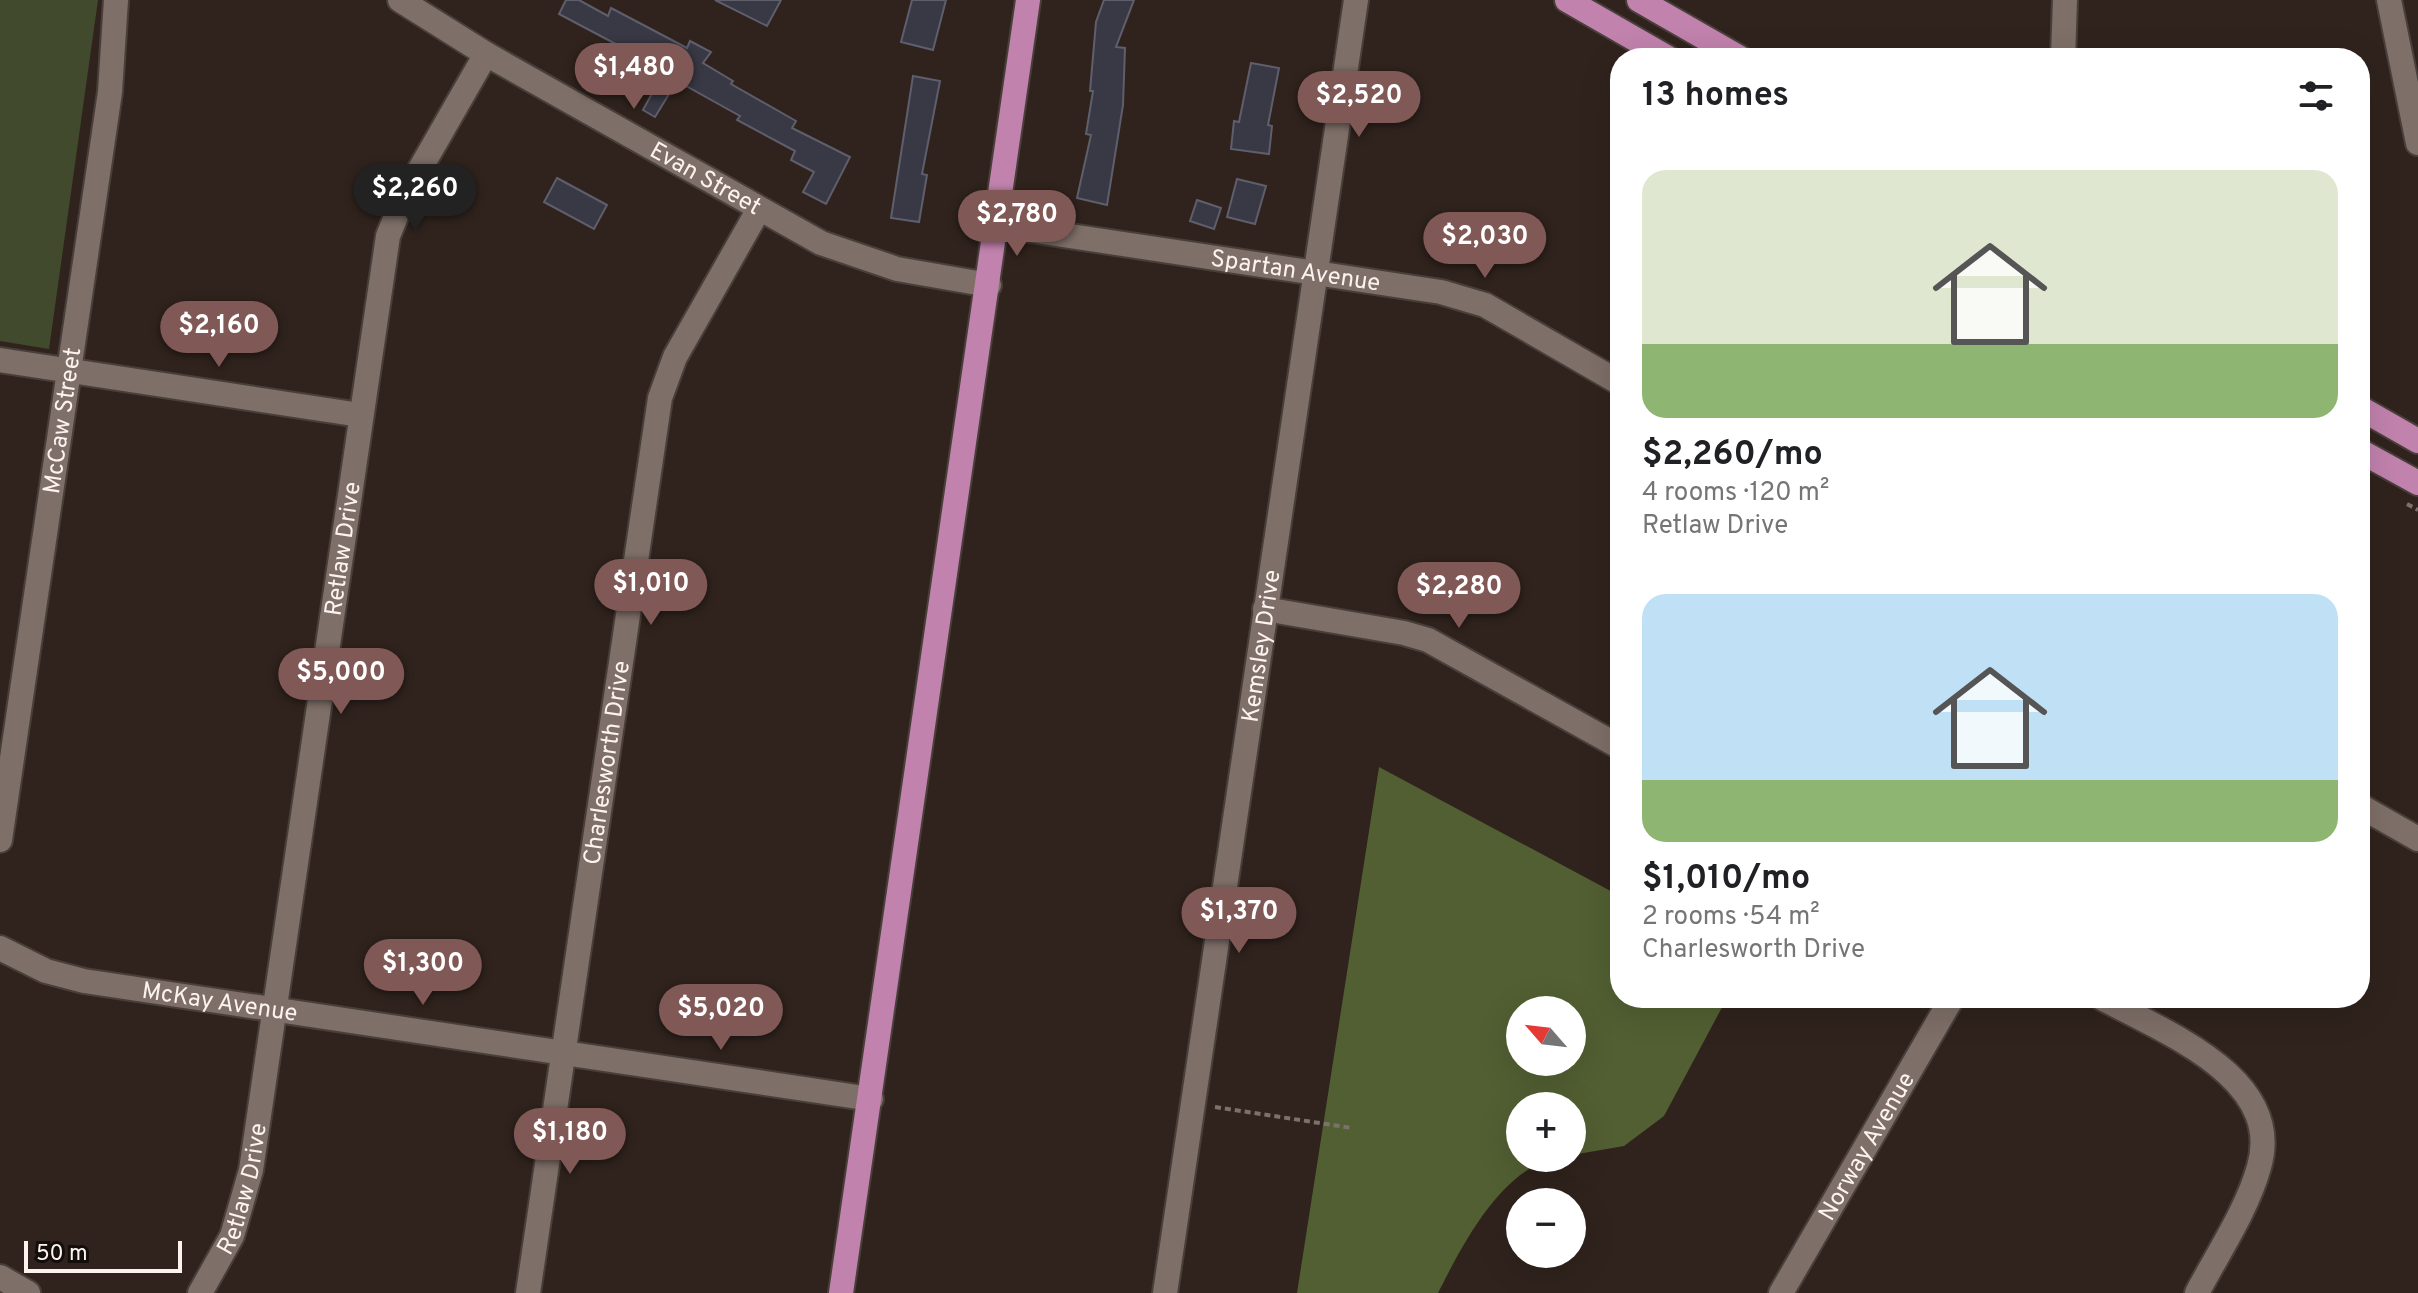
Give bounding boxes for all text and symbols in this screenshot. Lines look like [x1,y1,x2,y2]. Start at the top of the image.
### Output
pin: $1,480 [569,43,699,111]
text: $1,480 [593,52,675,85]
pin: $2,520 [1294,71,1424,139]
icon: filters [2294,74,2338,118]
text: 13 homes [1642,75,1789,118]
text: $2,520 [1316,80,1402,113]
street label: Evan Street [644,136,766,223]
pin: $2,260 [350,164,480,232]
text: $2,260 [371,173,459,206]
pin: $2,780 [952,190,1082,258]
text: $2,780 [976,199,1058,232]
pin: $2,030 [1420,212,1550,280]
text: $2,030 [1441,221,1529,254]
icon: home [1918,222,2062,366]
street label: Spartan Avenue [1208,244,1382,300]
pin: $2,160 [154,301,284,369]
text: $2,160 [178,310,260,343]
street label: McCaw Street [38,346,89,496]
text: $2,260/mo [1642,434,1823,477]
text: 4 rooms · 120 m² [1642,477,1829,510]
street label: Retlaw Drive [319,480,369,618]
text: Retlaw Drive [1642,510,1788,543]
pin: $1,010 [586,559,716,627]
pin: $2,280 [1394,562,1524,630]
text: $1,010 [612,568,690,601]
street label: Kemsley Drive [1236,568,1289,725]
text: $2,280 [1415,571,1503,604]
icon: home [1918,646,2062,790]
pin: $5,000 [276,648,406,716]
text: $5,000 [296,657,386,690]
street label: Charlesworth Drive [578,659,638,867]
text: $1,010/mo [1642,858,1810,901]
pin: $1,370 [1174,887,1304,955]
text: $1,370 [1199,896,1279,929]
text: 2 rooms · 54 m² [1642,901,1820,934]
text: Charlesworth Drive [1642,934,1865,967]
pin: $1,300 [358,939,488,1007]
text: $1,300 [382,948,464,981]
street label: McKay Avenue [140,977,299,1030]
pin: $5,020 [656,984,786,1052]
text: $5,020 [677,993,765,1026]
north arrow [1506,996,1586,1076]
map controls [1506,996,1586,1268]
street label: Norway Avenue [1813,1067,1923,1227]
button: + [1506,1092,1586,1172]
pin: $1,180 [505,1108,635,1176]
text: $1,180 [532,1117,608,1150]
street label: Retlaw Drive [211,1121,275,1261]
button: − [1506,1188,1586,1268]
scale bar [24,1237,182,1273]
text: 50 m [36,1241,88,1268]

